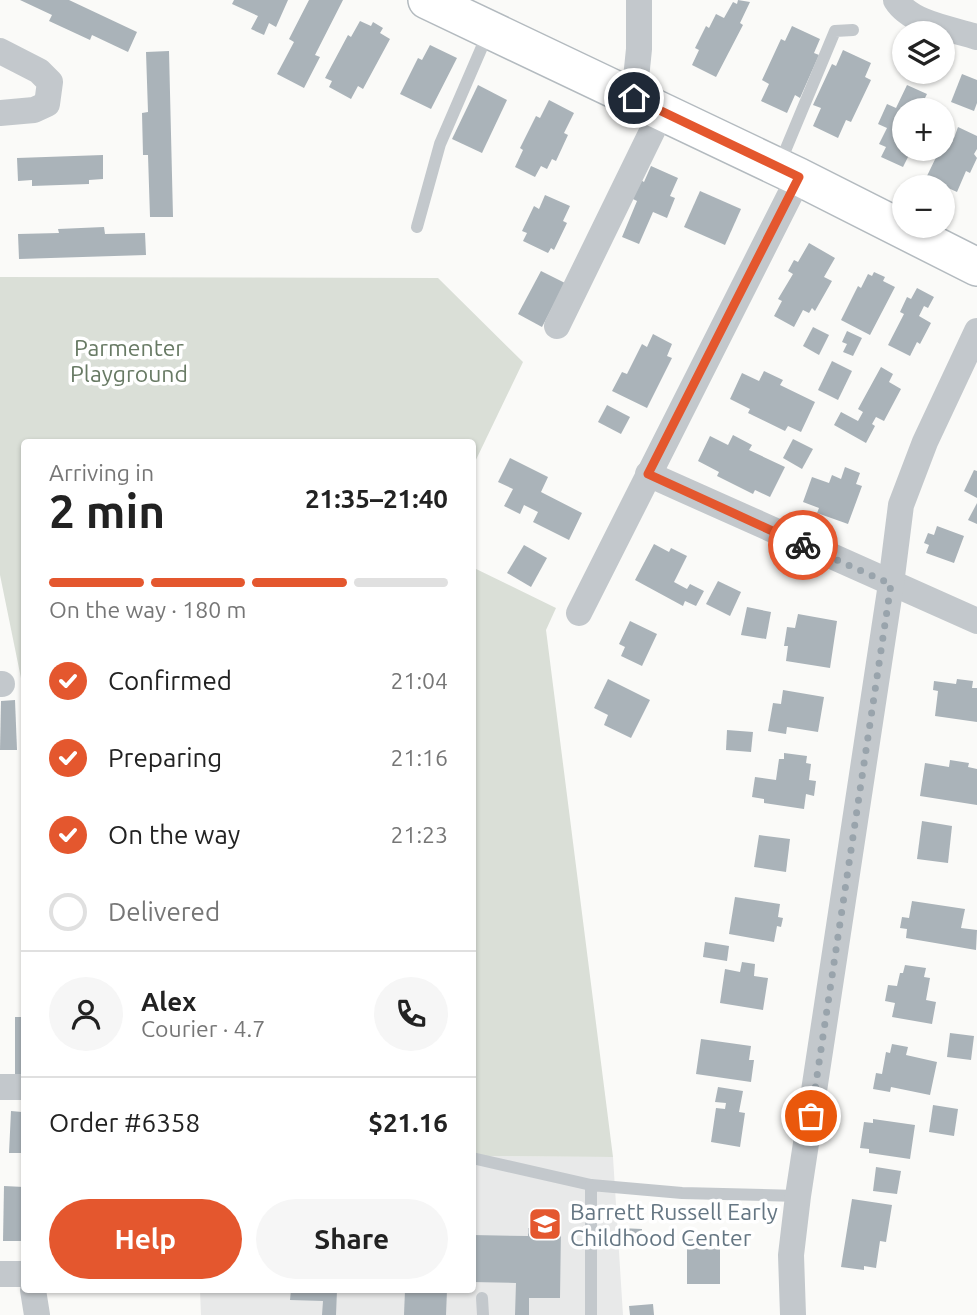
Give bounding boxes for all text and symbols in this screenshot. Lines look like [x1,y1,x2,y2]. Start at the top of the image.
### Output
map controls [892,21,955,238]
button: layers [892,21,955,84]
pin [604,68,664,128]
icon: home [615,79,653,117]
button: + [892,98,955,161]
button: − [892,175,955,238]
park label: Parmenter Playground [70,335,188,386]
text: Arriving in [49,460,154,485]
text: 21:35–21:40 [305,484,448,513]
text: 2 min [49,485,165,537]
courier [768,510,838,580]
icon: bike [784,526,822,564]
text: On the way · 180 m [49,597,246,622]
icon: check [49,662,87,700]
text: Confirmed [108,666,232,695]
text: 21:04 [390,668,448,693]
icon: check [49,739,87,777]
text: Preparing [108,743,222,772]
text: 21:16 [390,745,448,770]
icon: check [49,816,87,854]
text: On the way [108,820,240,849]
text: 21:23 [390,822,448,847]
text: Delivered [108,897,220,926]
button: person [49,977,123,1051]
button: phone [374,977,448,1051]
text: Alex [141,987,196,1016]
text: Courier · 4.7 [141,1016,265,1041]
pin [781,1086,841,1146]
icon: bag [792,1097,830,1135]
text: Order #6358 [49,1108,200,1137]
text: $21.16 [368,1108,448,1137]
button: Help [49,1199,242,1279]
button: Share [256,1199,448,1279]
place label: Barrett Russell Early Childhood Center [570,1199,778,1250]
school or university icon: Barrett Russell Early Childhood Center [526,1205,564,1243]

